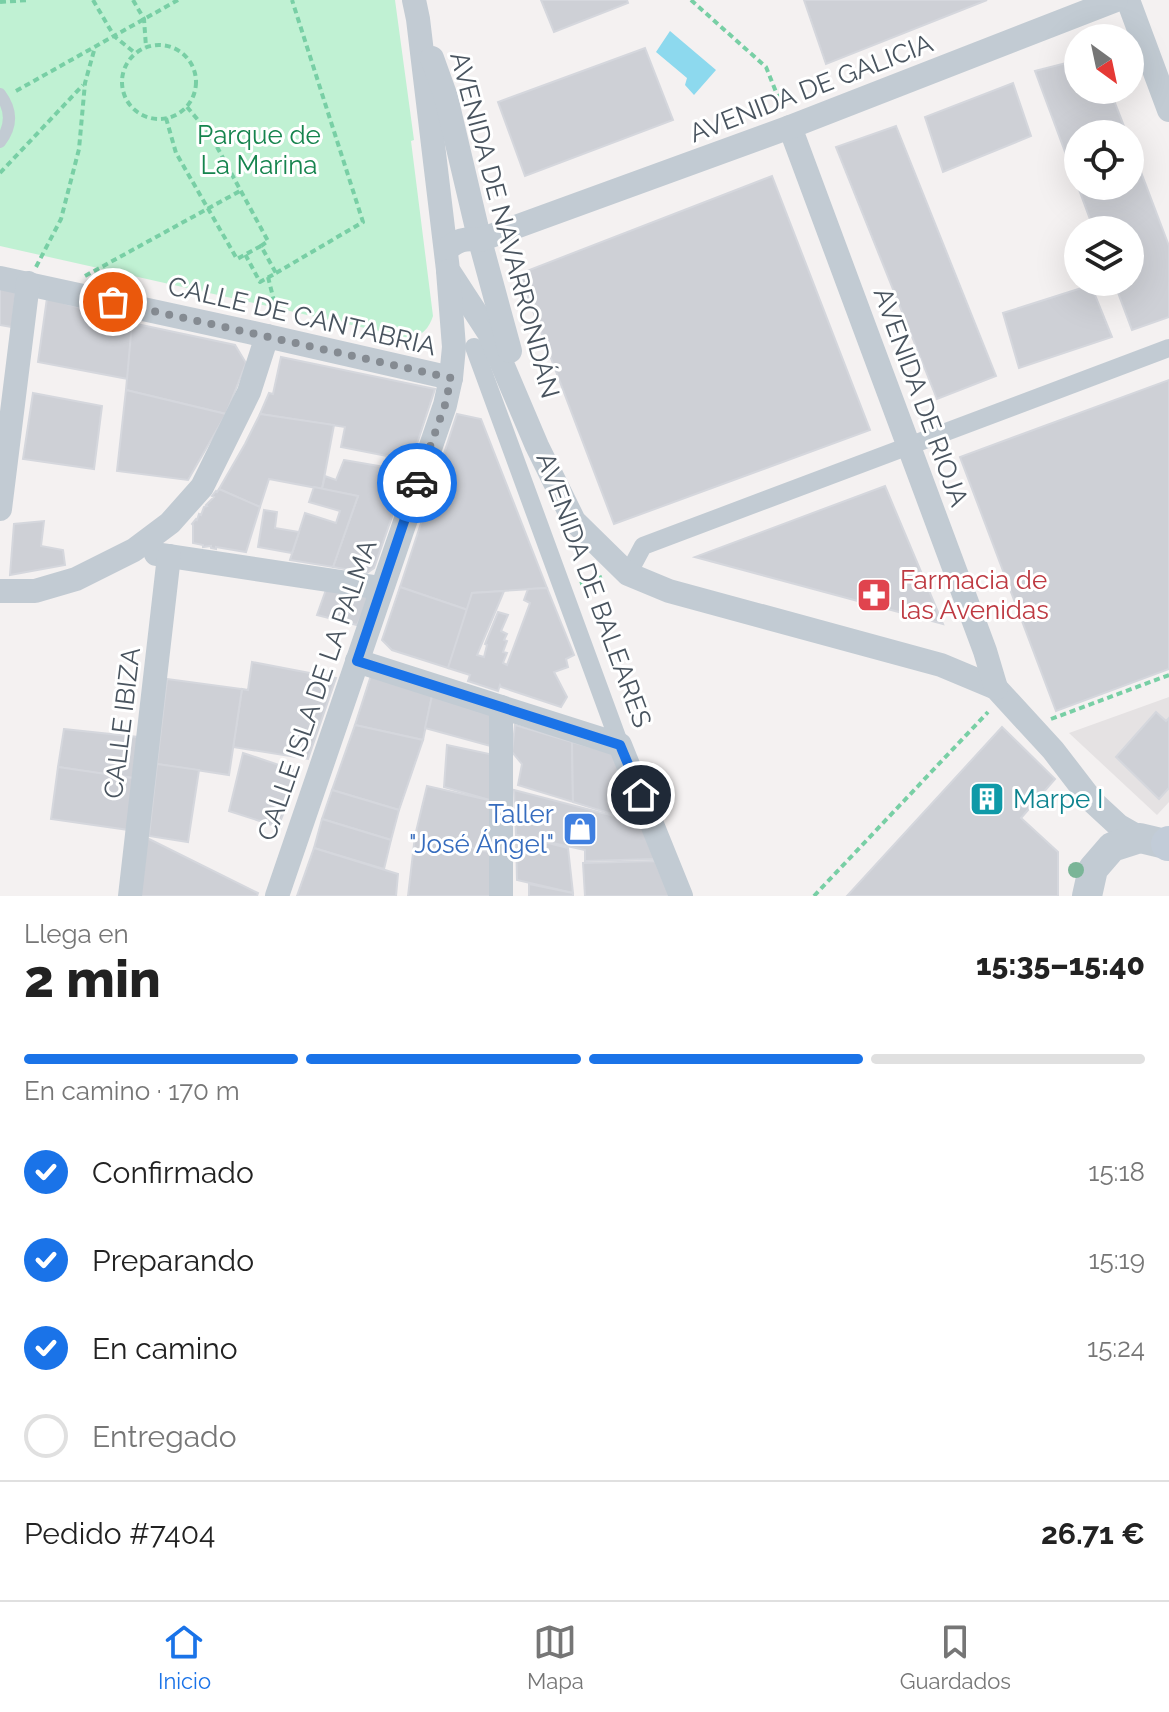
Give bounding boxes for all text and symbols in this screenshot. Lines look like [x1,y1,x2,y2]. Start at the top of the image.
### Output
north arrow [1064,24,1144,104]
map controls [1064,24,1144,296]
street label: AVENIDA DE GALICIA [685,28,937,148]
street label: AVENIDA DE NAVARRONDÁN [444,49,566,401]
park label: Parque de La Marina [197,120,321,180]
button: locate [1064,120,1144,200]
button: layers [1064,216,1144,296]
pin [79,268,147,336]
street label: CALLE DE CANTABRIA [165,271,439,362]
icon: bag [91,280,135,324]
street label: AVENIDA DE RIOJA [868,284,975,511]
courier [377,443,457,523]
street label: AVENIDA DE BALEARES [530,449,658,731]
icon: car [395,461,439,505]
street label: CALLE ISLA DE LA PALMA [251,535,383,844]
place label: Farmacia de las Avenidas [900,565,1049,625]
pharmacy icon: Farmacia de las Avenidas [855,576,893,614]
street label: CALLE IBIZA [98,645,146,800]
pin [607,761,675,829]
icon: home [619,773,663,817]
building icon: Marpe I [968,780,1006,818]
place label: Marpe I [1013,784,1103,814]
place label: Taller "José Ángel" [409,799,554,859]
shop icon: Taller "José Ángel" [561,810,599,848]
text: Llega en [24,919,129,949]
text: 15:35–15:40 [976,947,1145,982]
text: 2 min [24,948,161,1009]
text: En camino · 170 m [24,1076,240,1106]
icon: check [24,1150,68,1194]
text: Confirmado [92,1155,254,1190]
text: 15:18 [1088,1157,1145,1187]
icon: check [24,1238,68,1282]
text: Preparando [92,1243,254,1278]
text: 15:19 [1088,1245,1145,1275]
icon: check [24,1326,68,1370]
text: En camino [92,1331,238,1366]
text: 15:24 [1087,1333,1145,1363]
text: Entregado [92,1419,237,1454]
text: Pedido #7404 [24,1516,215,1551]
text: 26.71 € [1041,1516,1145,1551]
tab: Inicio [158,1620,211,1694]
tab: Mapa [527,1620,584,1694]
tab: Guardados [900,1620,1011,1694]

